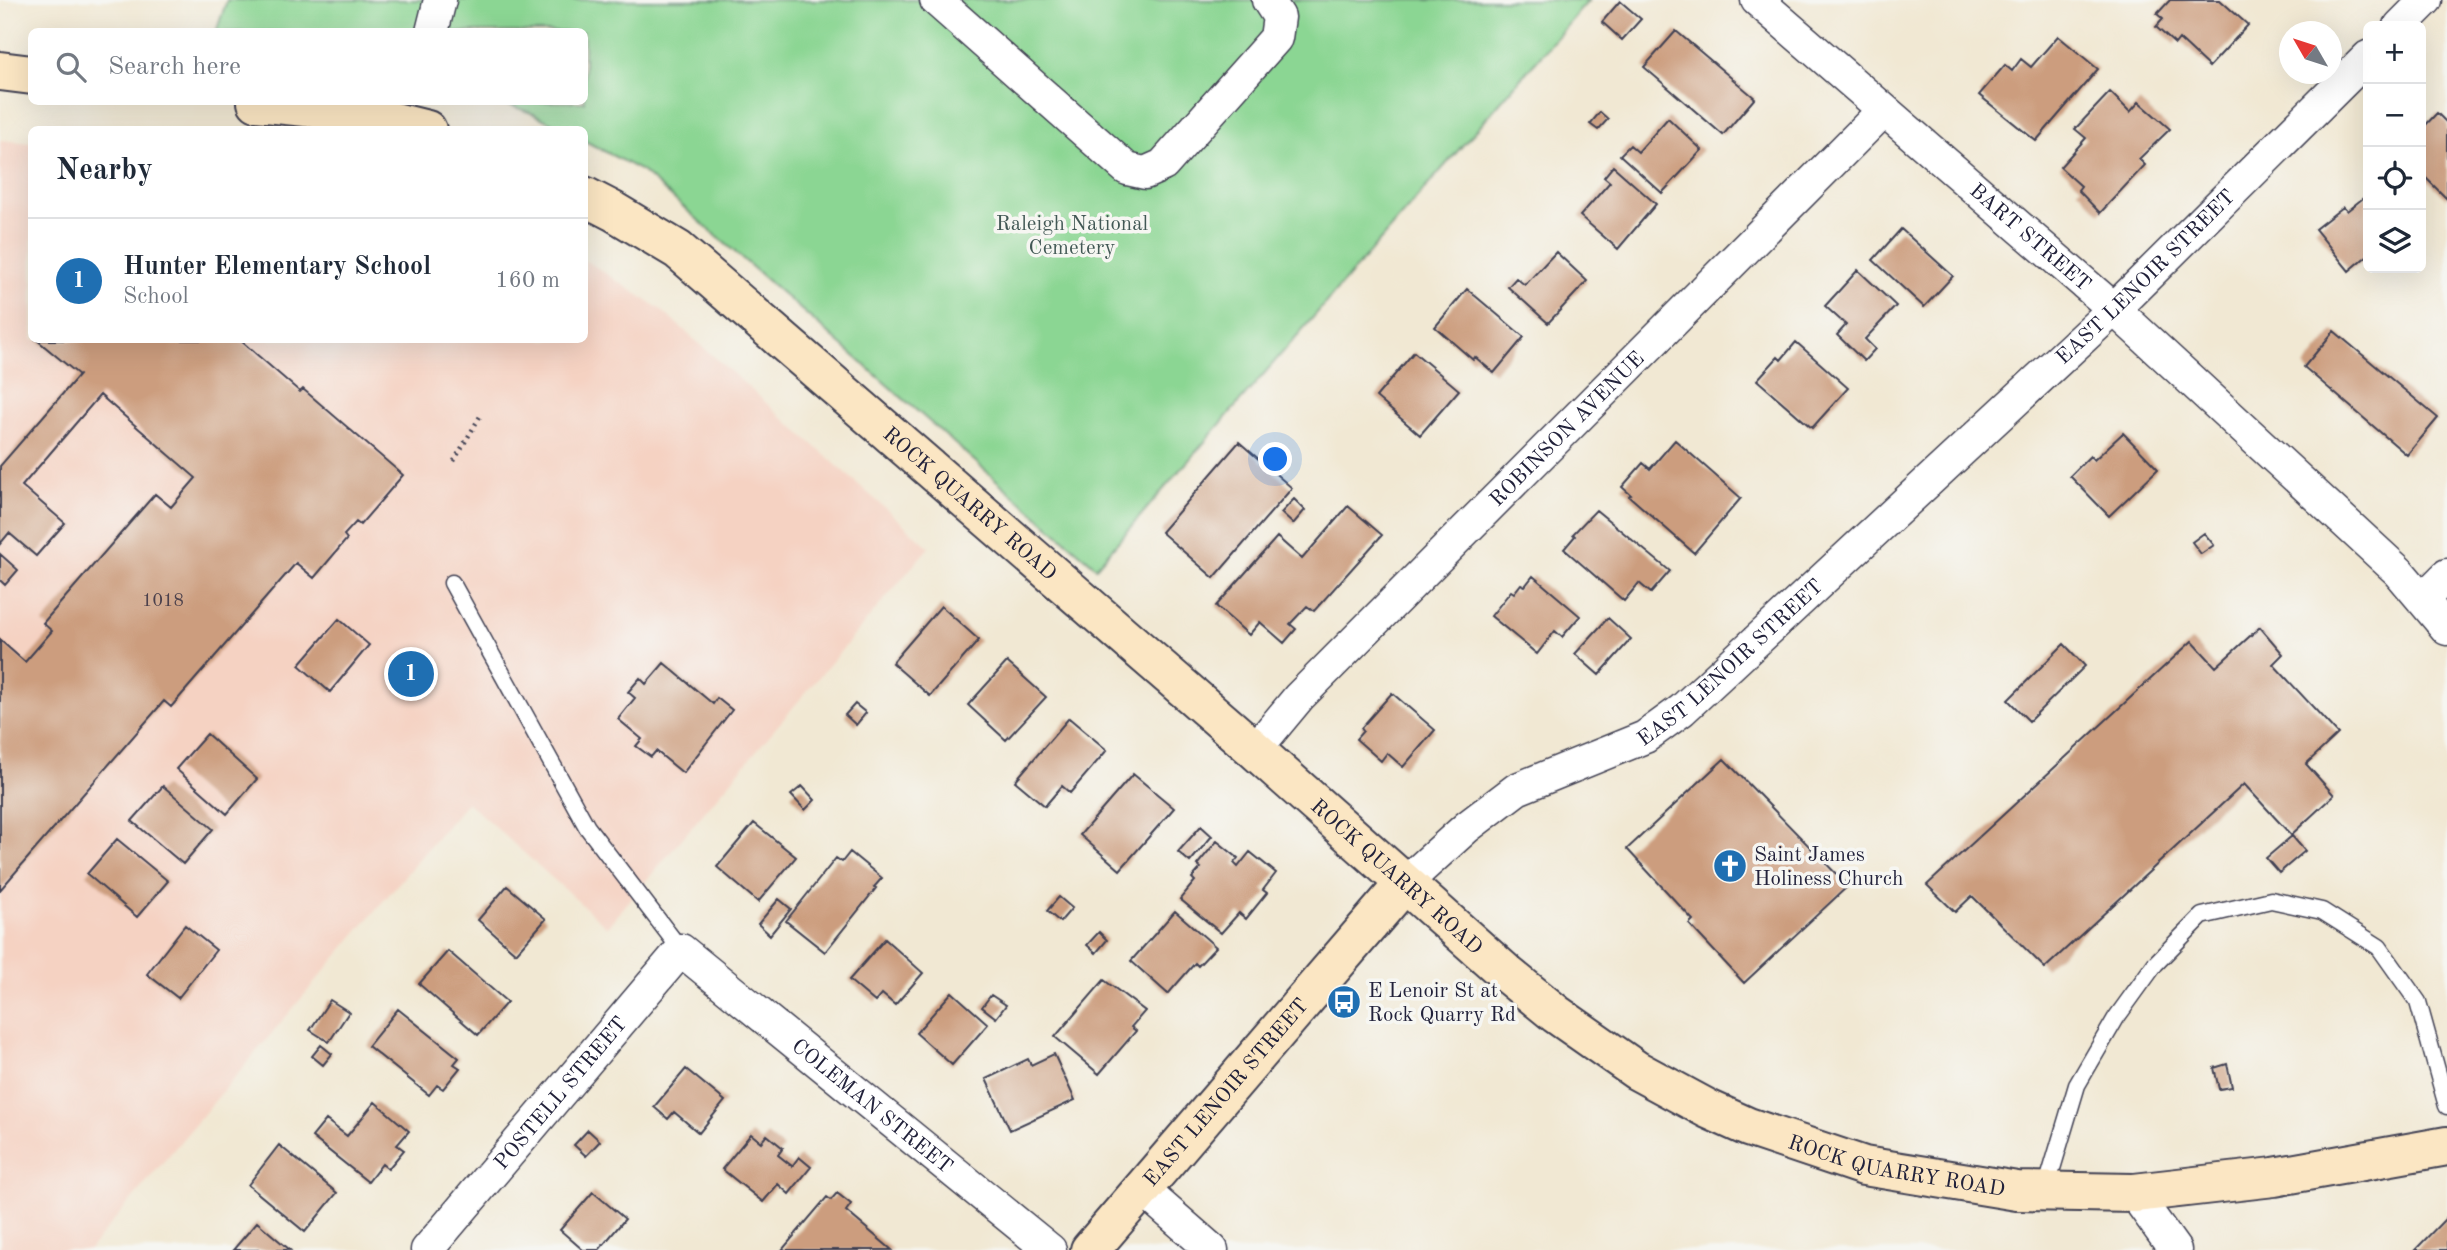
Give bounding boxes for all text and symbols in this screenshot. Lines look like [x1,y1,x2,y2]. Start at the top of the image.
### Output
north arrow [2279,21,2342,84]
map controls [2363,21,2426,273]
button: + [2363,21,2426,84]
search box [28,28,588,105]
icon: search [52,48,90,86]
text: Search here [108,54,241,80]
button: − [2363,84,2426,147]
button: locate [2363,147,2426,210]
text: Nearby [56,156,153,186]
street label: BART STREET [1965,180,2094,296]
street label: EAST LENOIR STREET [2053,186,2240,369]
button: layers [2363,210,2426,273]
park label: Raleigh National Cemetery [996,214,1149,259]
text: Hunter Elementary School [123,254,431,280]
text: 1 [72,269,86,292]
text: 160 m [495,269,560,292]
text: School [123,285,189,308]
street label: ROBINSON AVENUE [1487,348,1649,511]
street label: ROCK QUARRY ROAD [878,424,1060,585]
your location [1258,442,1292,476]
street label: EAST LENOIR STREET [1634,576,1828,751]
house number: 1018 [142,592,184,610]
pin: 1 [388,648,434,700]
street label: ROCK QUARRY ROAD [1306,796,1486,959]
place label: Saint James Holiness Church [1754,845,1903,890]
church icon: Saint James Holiness Church [1711,847,1749,885]
place label: E Lenoir St at Rock Quarry Rd [1368,981,1516,1026]
bus stop icon: E Lenoir St at Rock Quarry Rd [1325,983,1363,1021]
street label: EAST LENOIR STREET [1140,995,1313,1191]
street label: POSTELL STREET [491,1013,632,1174]
street label: COLEMAN STREET [787,1036,956,1178]
street label: ROCK QUARRY ROAD [1785,1132,2006,1201]

